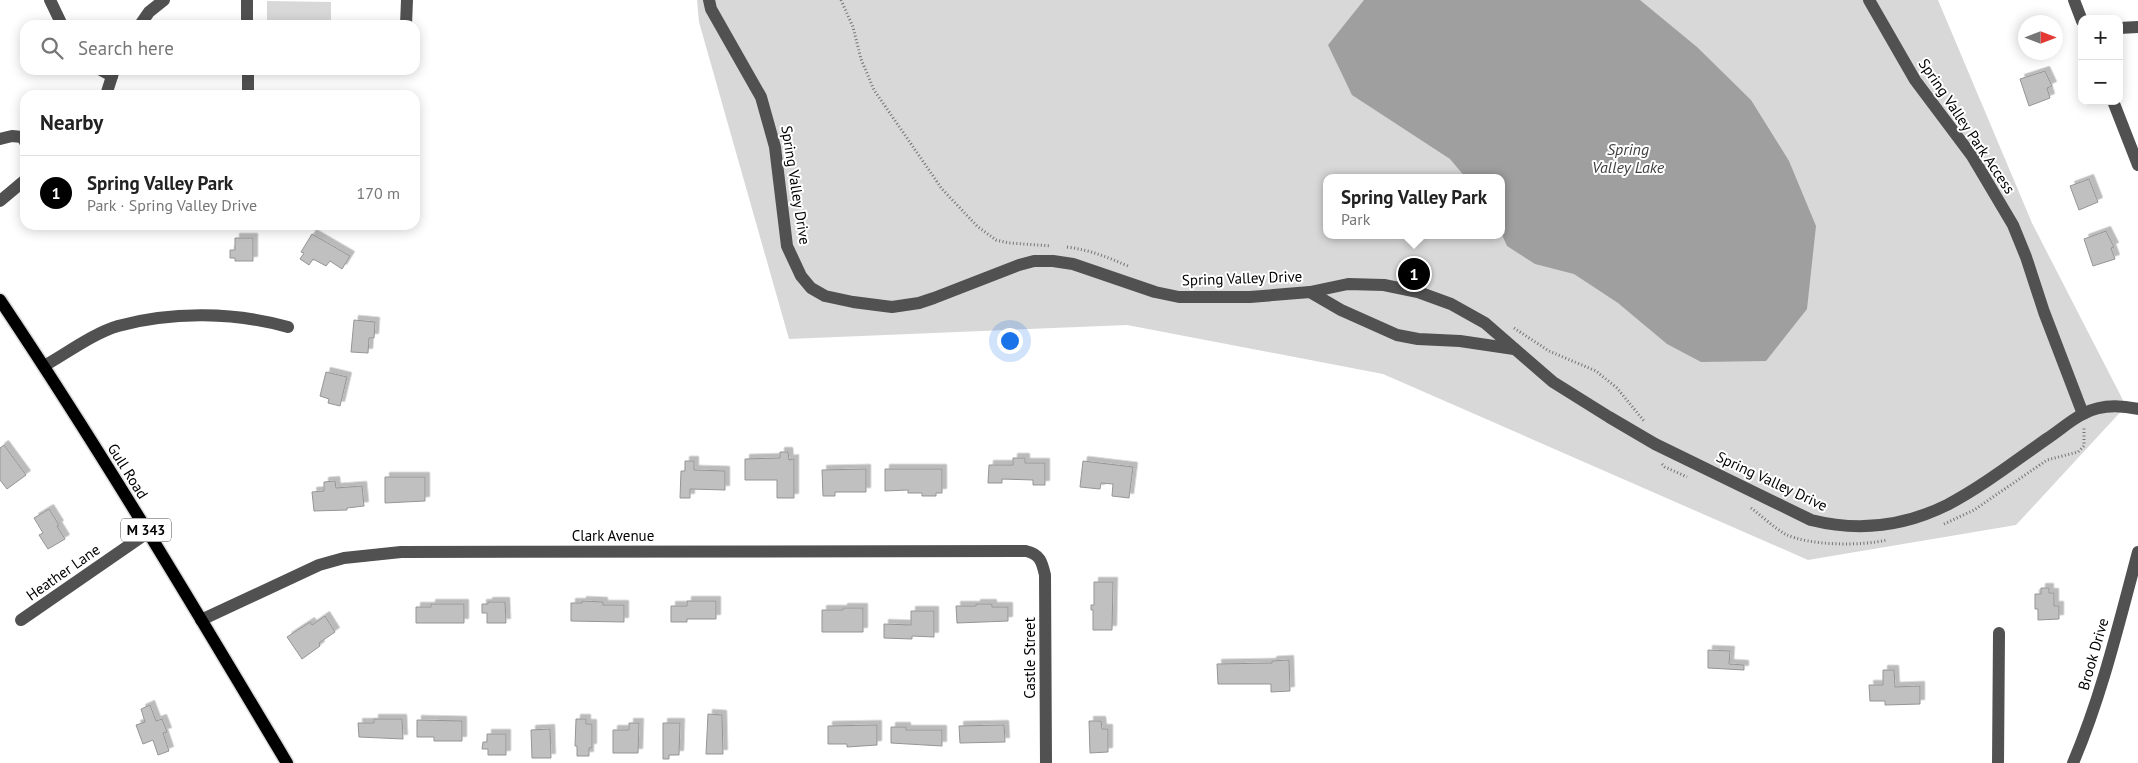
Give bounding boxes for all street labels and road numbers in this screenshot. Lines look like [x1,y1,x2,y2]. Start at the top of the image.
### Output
street label: Spring Valley Park Access [1915,55,2019,197]
street label: Spring Valley Drive [777,124,815,246]
street label: Spring Valley Drive [1182,266,1302,290]
street label: Gull Road [104,440,152,502]
street label: Spring Valley Drive [1713,447,1831,515]
road number: M 343 [121,518,171,542]
street label: Clark Avenue [572,526,654,545]
street label: Heather Lane [22,540,104,604]
street label: Brook Drive [2074,616,2112,692]
street label: Castle Street [1020,617,1039,699]

